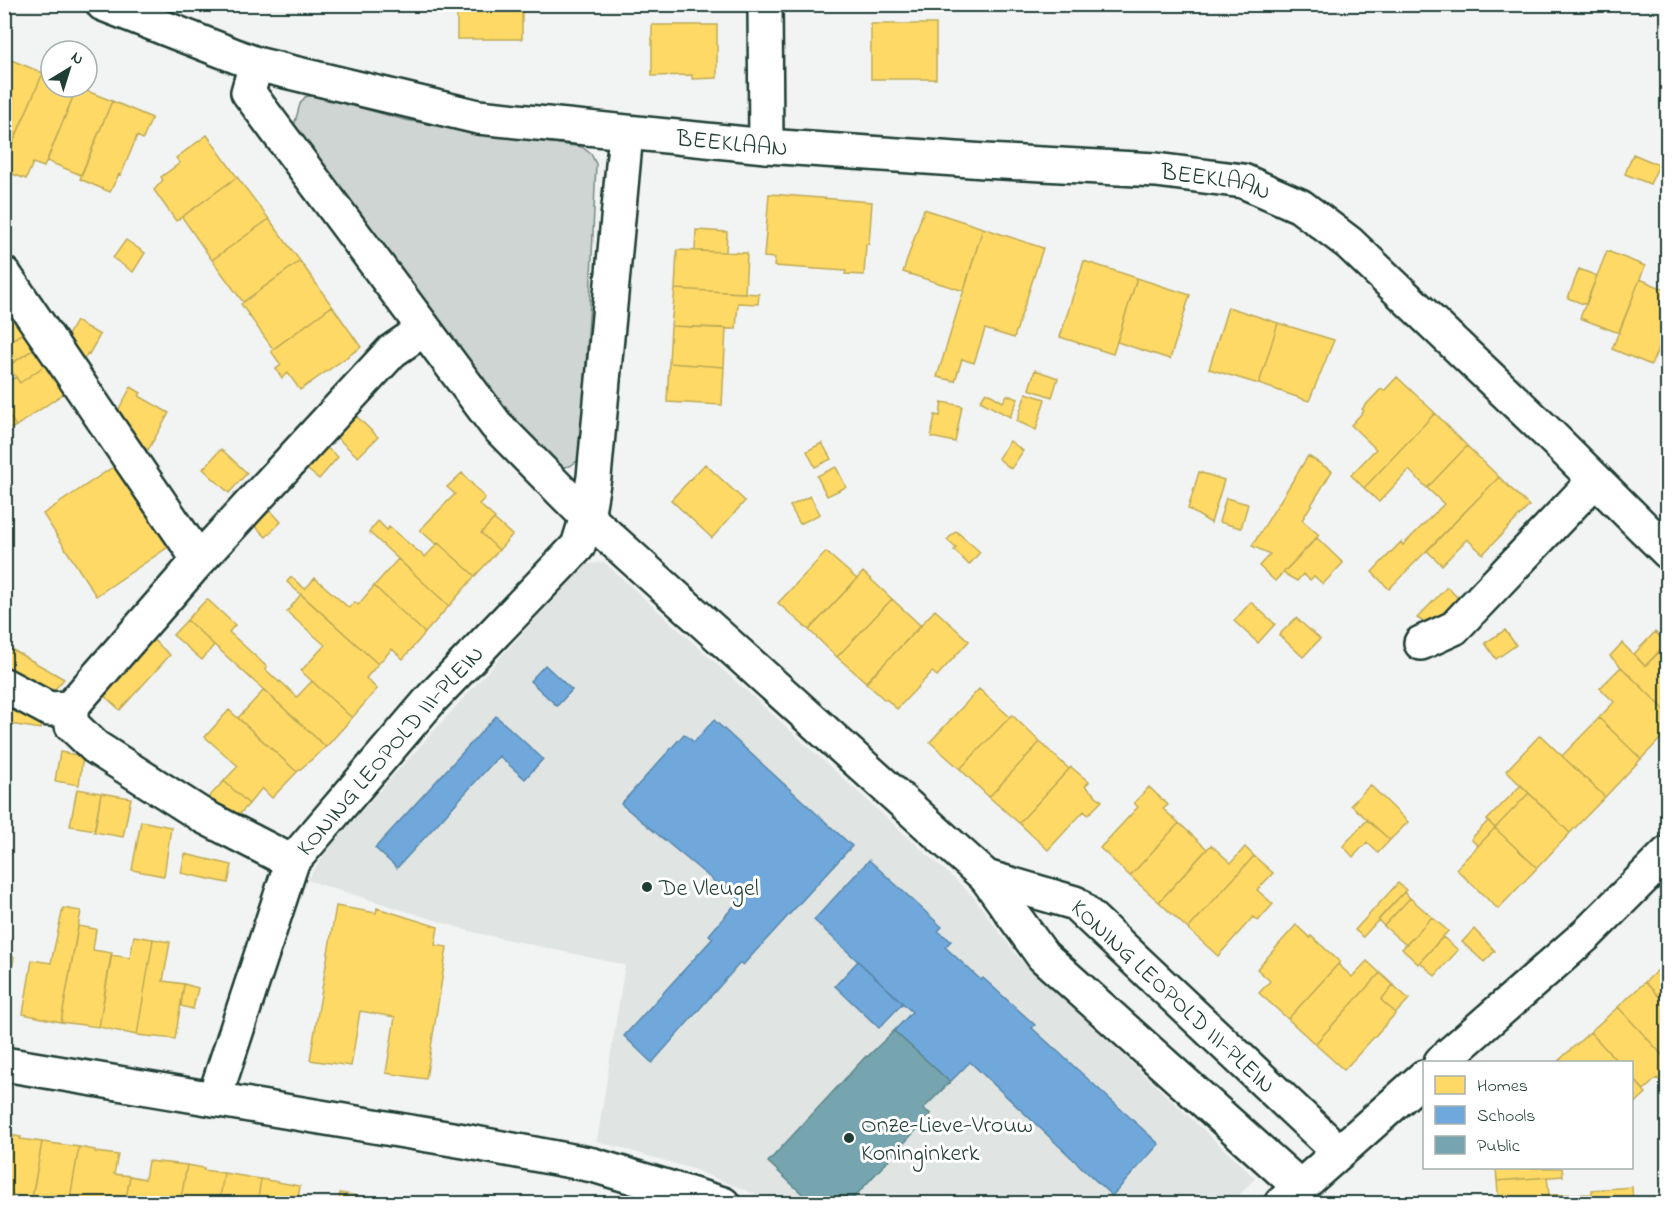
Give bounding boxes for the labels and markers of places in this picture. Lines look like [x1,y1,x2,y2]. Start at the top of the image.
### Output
place label: De Vleugel [658,872,759,907]
marker: De Vleugel [640,880,654,894]
place label: Onze-Lieve-Vrouw Koninginkerk [861,1109,1033,1172]
marker: Onze-Lieve-Vrouw Koninginkerk [842,1131,856,1145]

